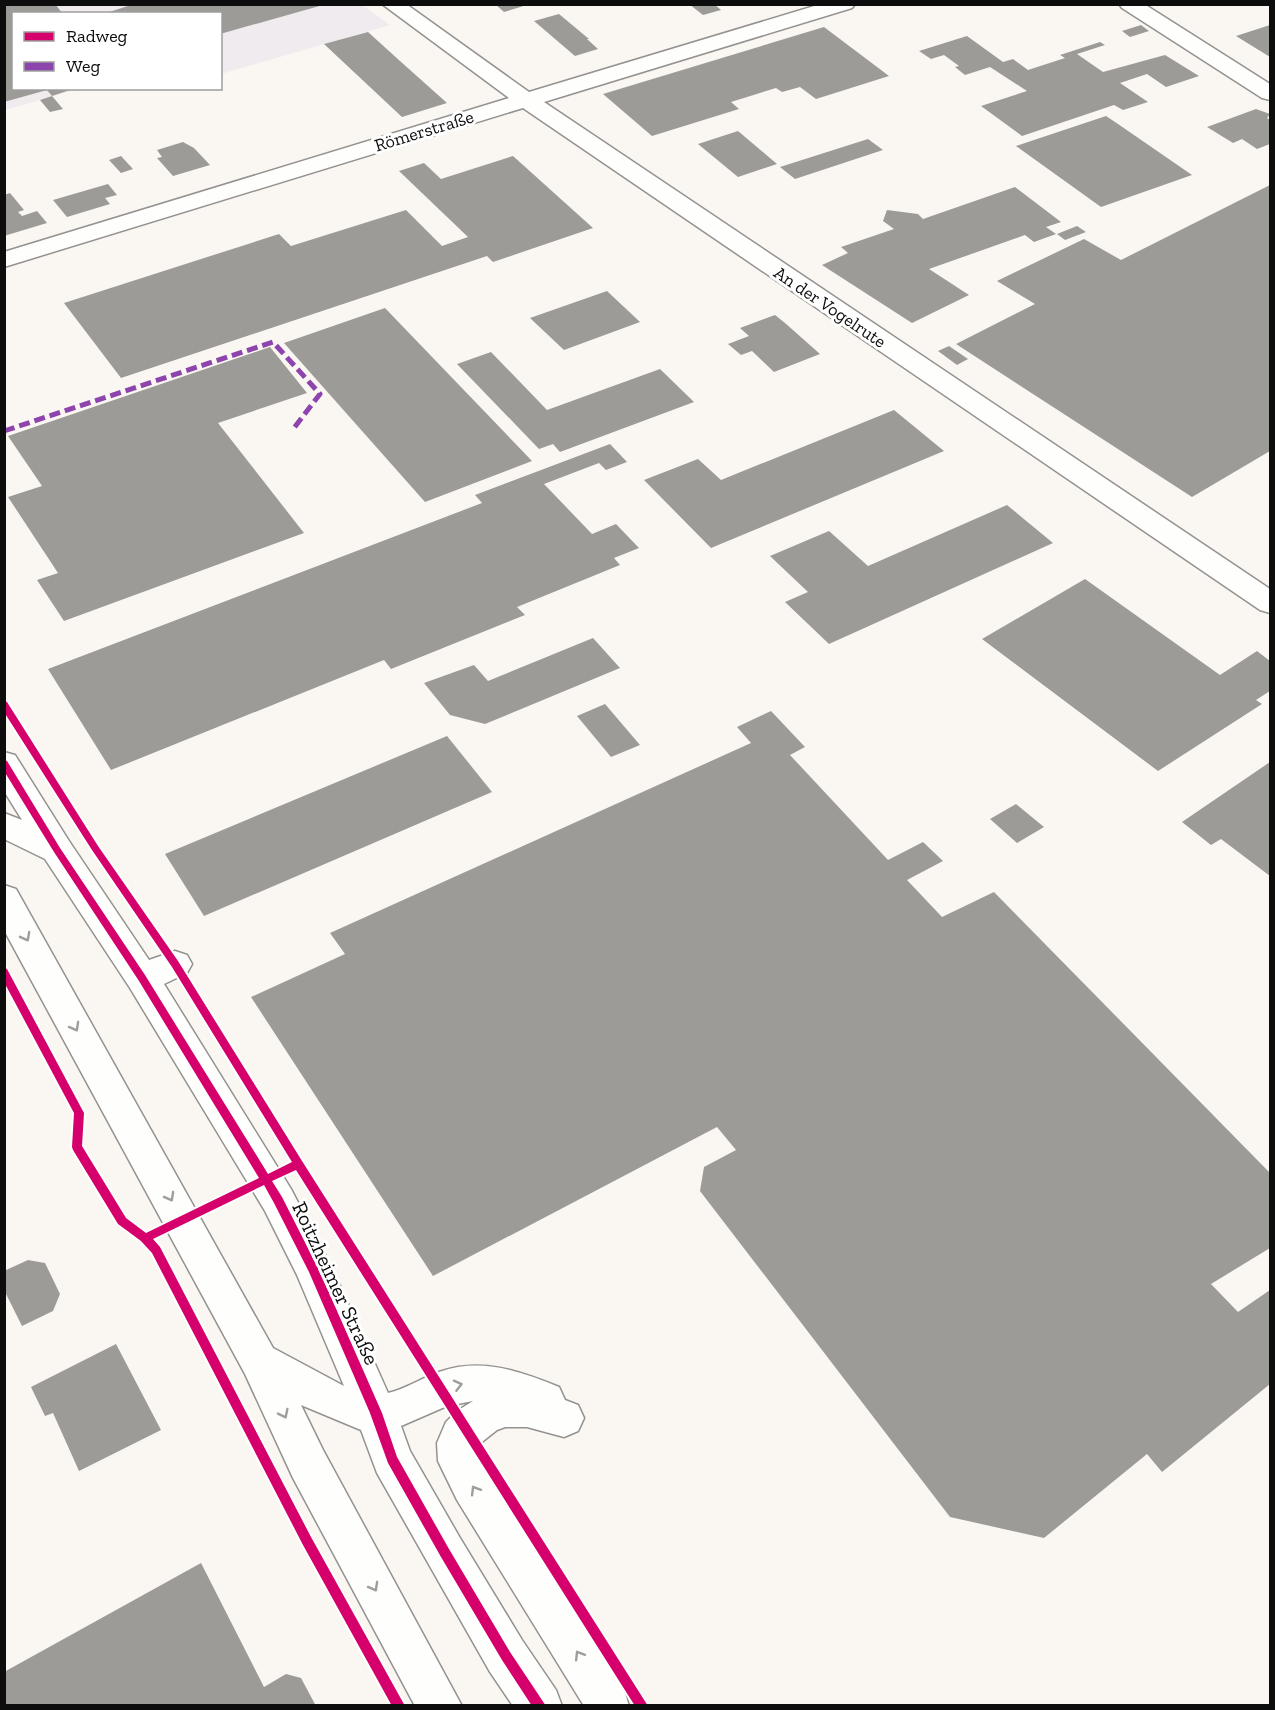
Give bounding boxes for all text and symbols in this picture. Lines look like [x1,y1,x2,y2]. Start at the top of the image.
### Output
legend [12,12,222,90]
text: Radweg [66,25,128,47]
text: Weg [66,55,100,77]
street label: Römerstraße [372,105,476,157]
street label: An der Vogelrute [770,261,890,353]
one-way arrow [19,930,30,941]
one-way arrow [68,1021,79,1031]
one-way arrow [162,1191,174,1201]
street label: Roitzheimer Straße [287,1197,385,1369]
one-way arrow [453,1380,463,1392]
one-way arrow [277,1407,289,1418]
one-way arrow [471,1486,483,1496]
one-way arrow [367,1580,378,1591]
one-way arrow [575,1651,587,1661]

